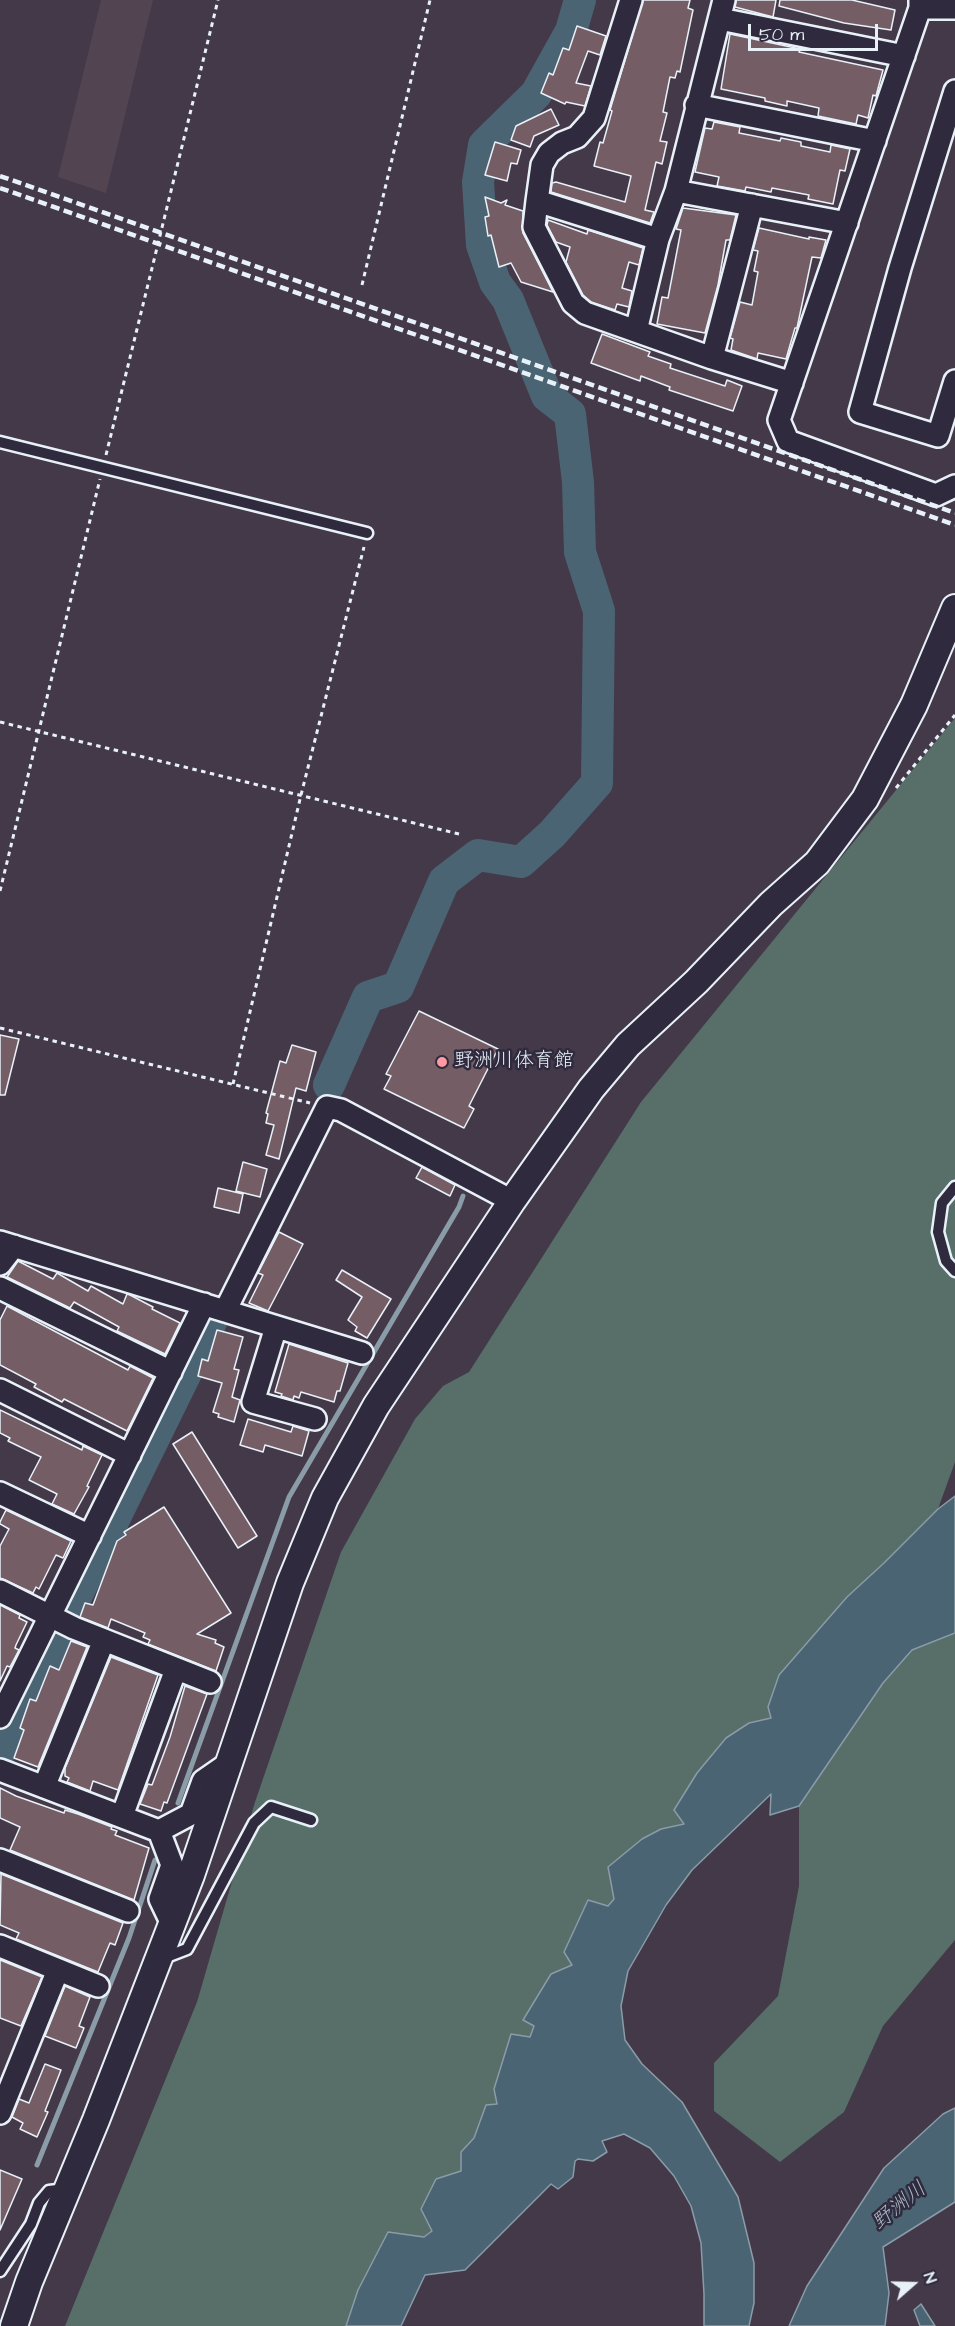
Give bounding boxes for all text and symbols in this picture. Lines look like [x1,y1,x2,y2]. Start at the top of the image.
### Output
scale bar [751,12,882,50]
text: 50 m [759,22,804,47]
place label: 野洲川体育館 [454,1050,574,1074]
marker: 野洲川体育館 [435,1055,449,1069]
water label: 野洲川 [868,2177,932,2237]
north arrow [883,2254,943,2314]
text: N [918,2269,942,2286]

